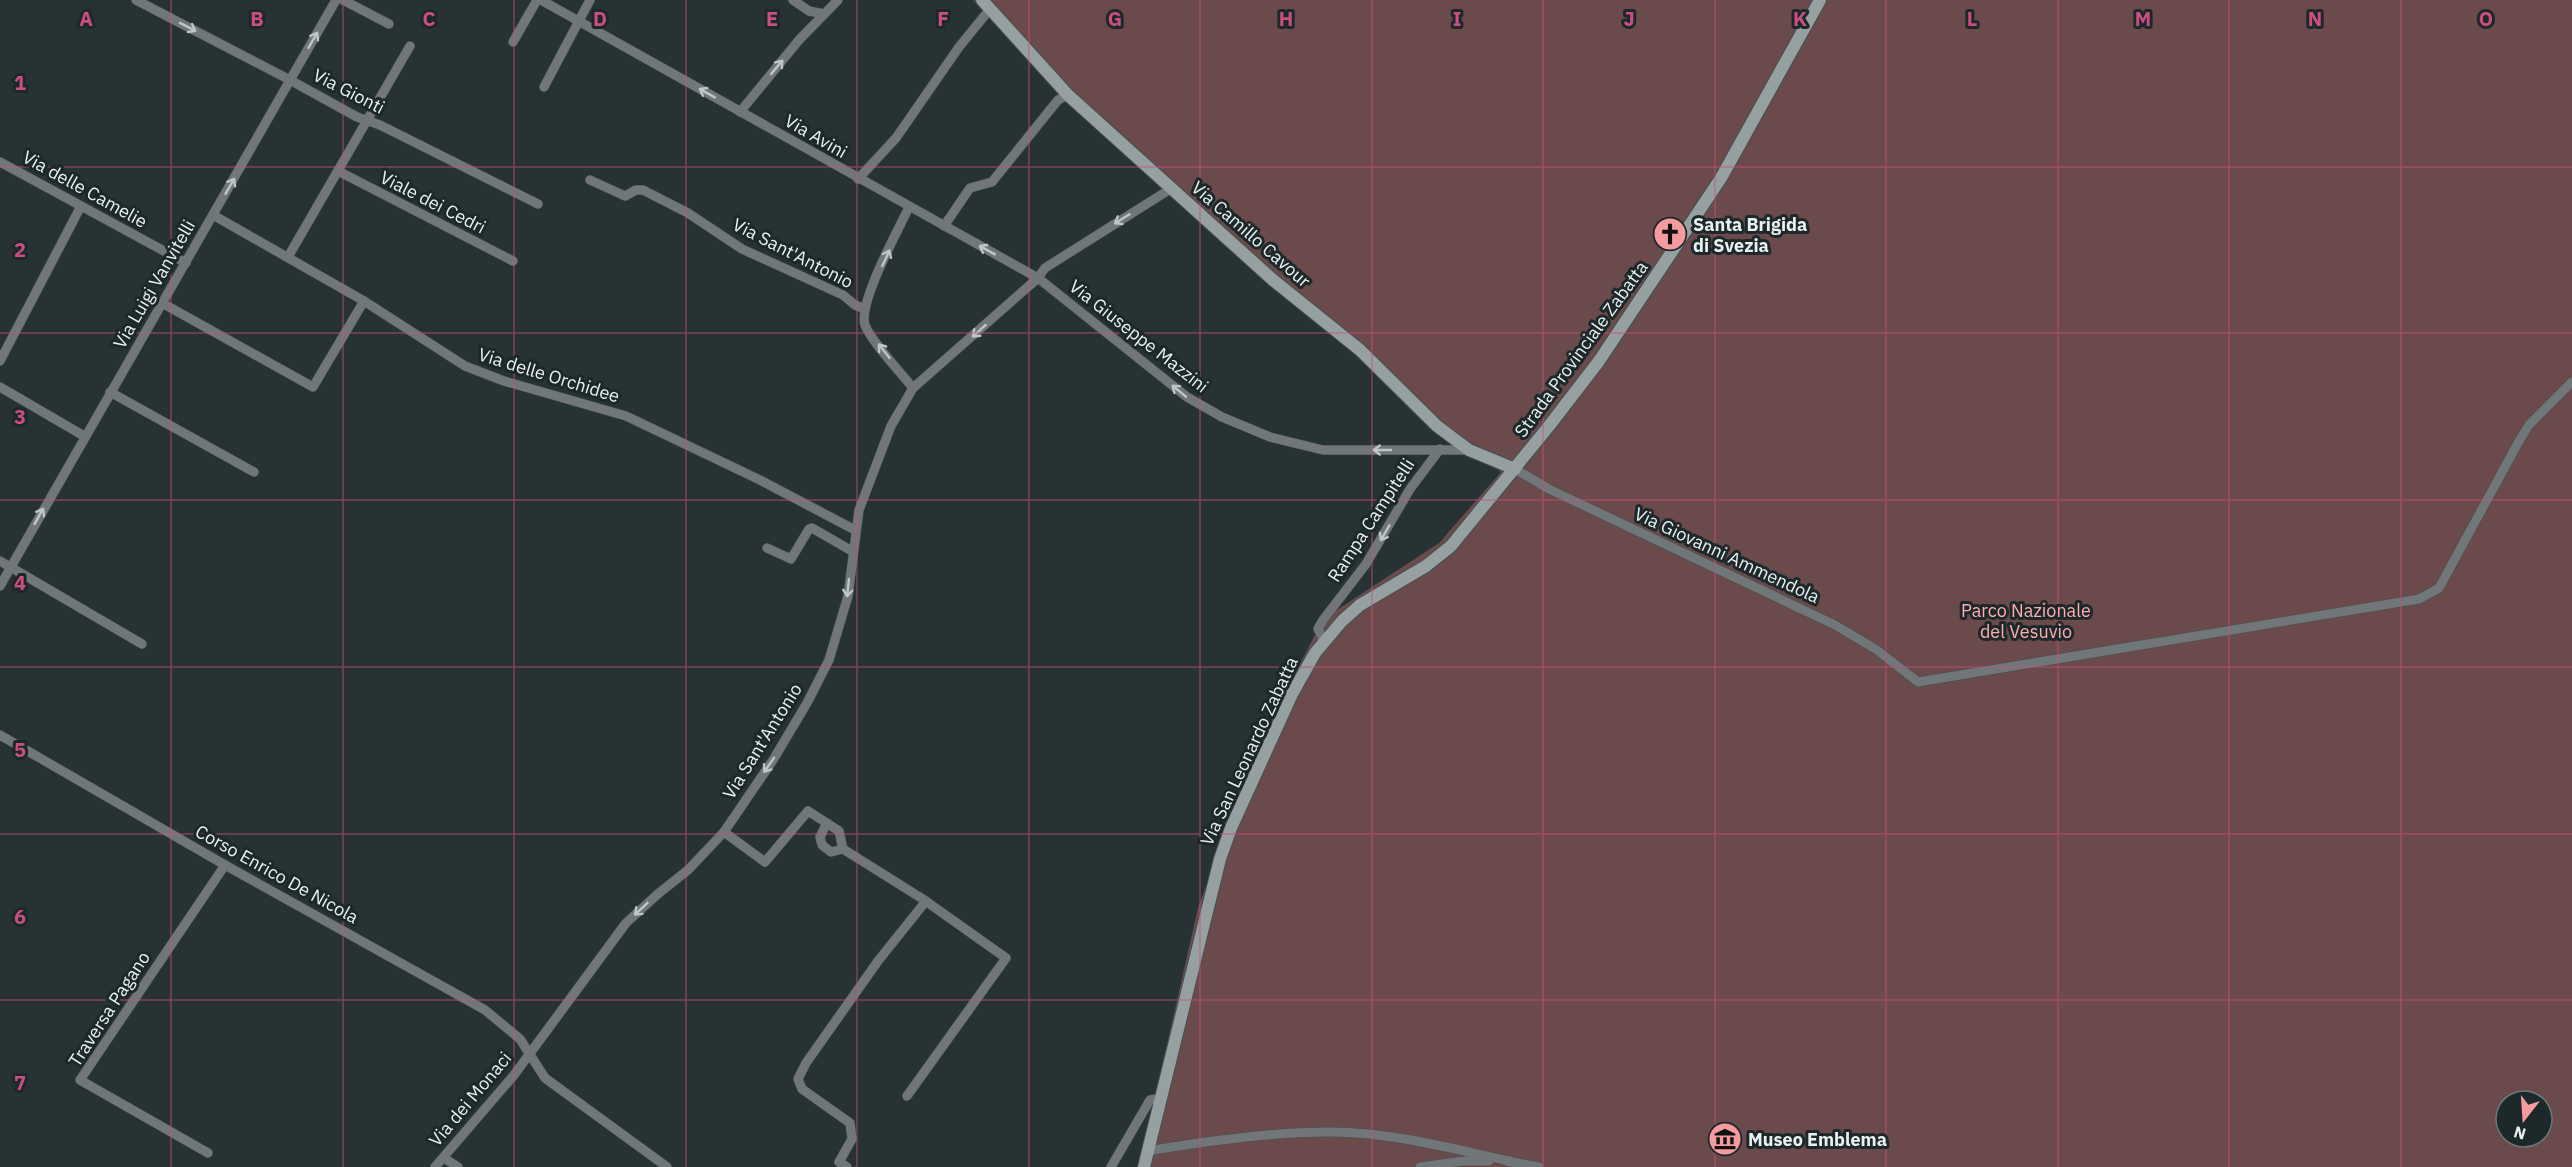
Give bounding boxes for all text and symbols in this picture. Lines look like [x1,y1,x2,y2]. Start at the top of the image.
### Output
text: A [79,5,93,32]
text: B [250,5,264,32]
text: C [422,5,436,32]
text: D [593,5,607,32]
text: E [766,5,778,32]
text: F [937,5,949,32]
text: G [1108,5,1122,32]
text: H [1279,5,1293,32]
text: I [1453,5,1461,32]
text: J [1623,5,1635,32]
text: K [1793,5,1807,32]
text: L [1967,5,1977,32]
text: M [2135,5,2151,32]
text: N [2308,5,2322,32]
text: O [2479,5,2493,32]
one-way arrow [179,21,196,33]
one-way arrow [307,32,319,49]
one-way arrow [770,60,784,75]
street label: Via Gionti [309,63,389,119]
text: 1 [14,69,26,96]
one-way arrow [699,87,716,99]
street label: Via Avini [781,109,851,163]
street label: Via delle Camelie [19,145,152,233]
street label: Viale dei Cedri [376,165,490,239]
street label: Via Camillo Cavour [1187,176,1316,292]
one-way arrow [224,178,236,195]
street label: Via Sant'Antonio [729,213,857,293]
place label: Santa Brigida di Svezia [1693,213,1807,257]
one-way arrow [1114,214,1131,226]
street label: Via Luigi Vanvitelli [108,215,200,353]
church icon: Santa Brigida di Svezia [1652,216,1688,252]
text: 2 [14,236,26,263]
one-way arrow [979,244,996,256]
one-way arrow [881,250,893,268]
street label: Strada Provinciale Zabatta [1509,256,1653,442]
street label: Via Giuseppe Mazzini [1065,274,1213,398]
one-way arrow [972,324,987,338]
street label: Via delle Orchidee [475,343,623,407]
one-way arrow [877,343,890,359]
one-way arrow [1171,384,1187,397]
text: 3 [14,403,26,430]
one-way arrow [1372,444,1392,456]
street label: Rampa Campitelli [1322,454,1420,586]
street label: Via Giovanni Ammendola [1631,502,1824,608]
one-way arrow [34,508,46,525]
one-way arrow [1378,524,1390,541]
text: 4 [14,569,26,596]
one-way arrow [842,578,853,598]
park label: Parco Nazionale del Vesuvio [1961,599,2091,643]
street label: Via San Leonardo Zabatta [1195,652,1303,849]
street label: Via Sant'Antonio [717,679,807,803]
text: 5 [14,736,26,763]
one-way arrow [763,756,775,772]
street label: Corso Enrico De Nicola [191,820,363,929]
one-way arrow [633,902,648,916]
text: 6 [14,903,26,930]
street label: Traversa Pagano [63,947,155,1071]
street label: Via dei Monaci [424,1047,516,1151]
text: 7 [14,1069,26,1096]
north arrow [2494,1089,2554,1149]
museum icon: Museo Emblema [1707,1121,1743,1157]
text: N [2511,1122,2528,1145]
place label: Museo Emblema [1748,1128,1887,1151]

